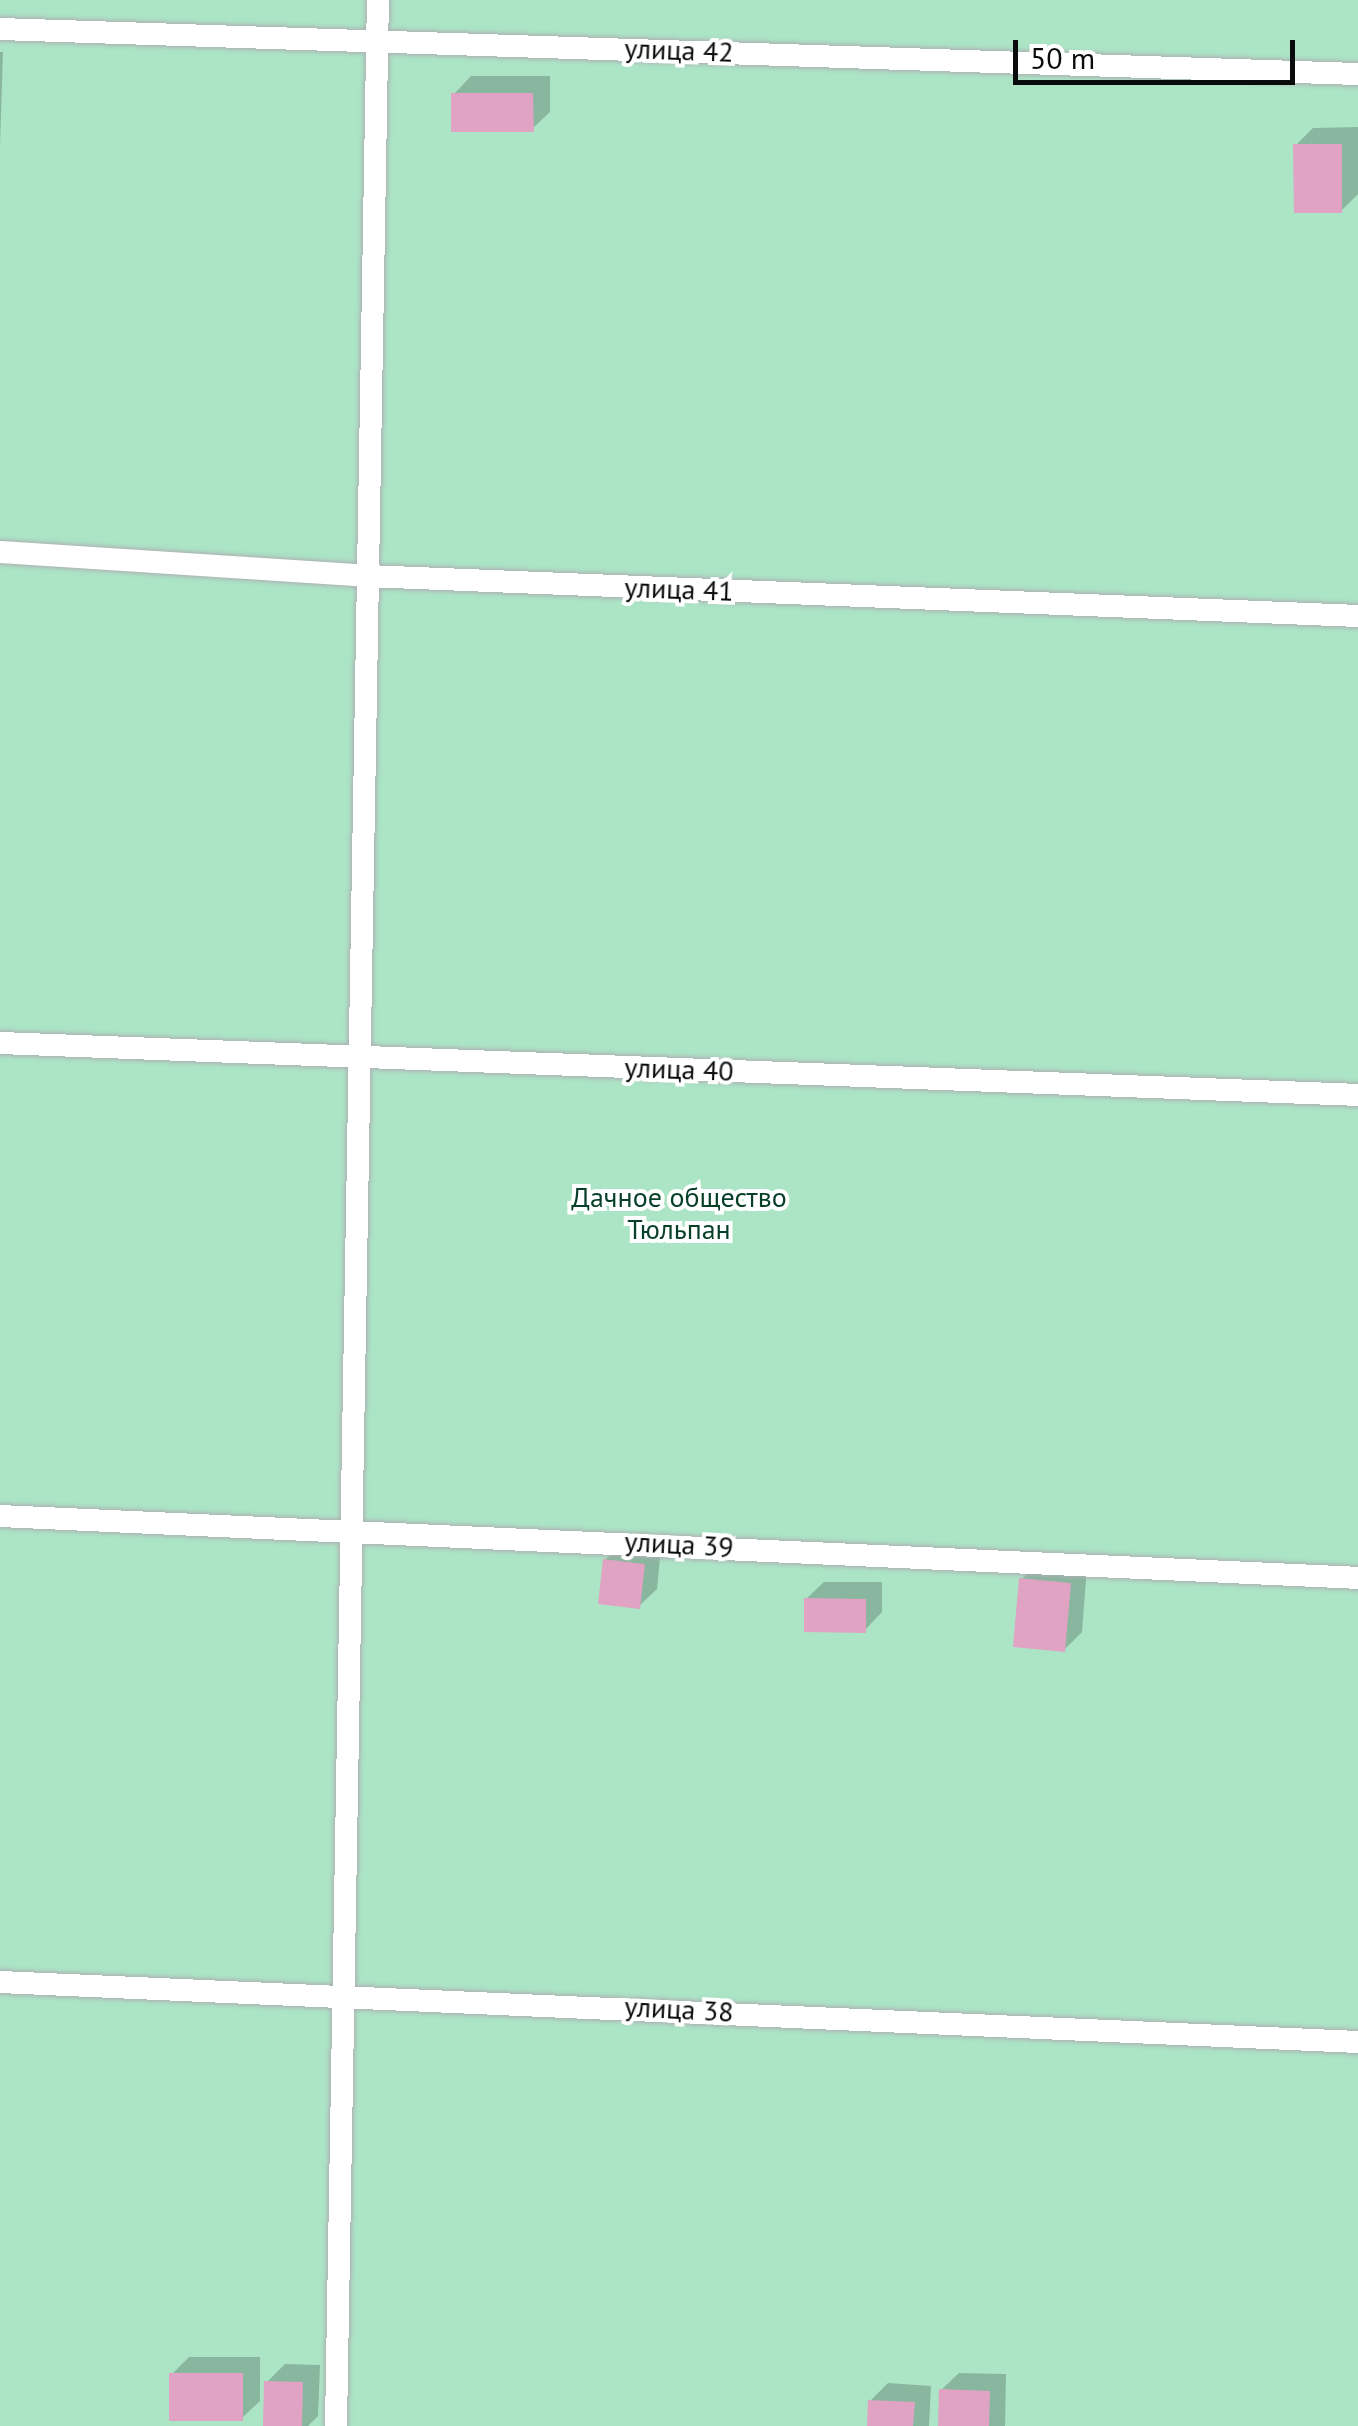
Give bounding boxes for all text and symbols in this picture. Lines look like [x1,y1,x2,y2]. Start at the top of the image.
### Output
scale bar [1018,20,1300,82]
street label: улица 42 [624,31,734,69]
text: 50 m [1030,38,1095,77]
street label: улица 41 [624,570,734,608]
street label: улица 40 [624,1050,734,1088]
park label: Дачное общество Тюльпан [571,1180,787,1246]
street label: улица 39 [624,1524,734,1564]
street label: улица 38 [624,1989,734,2029]

